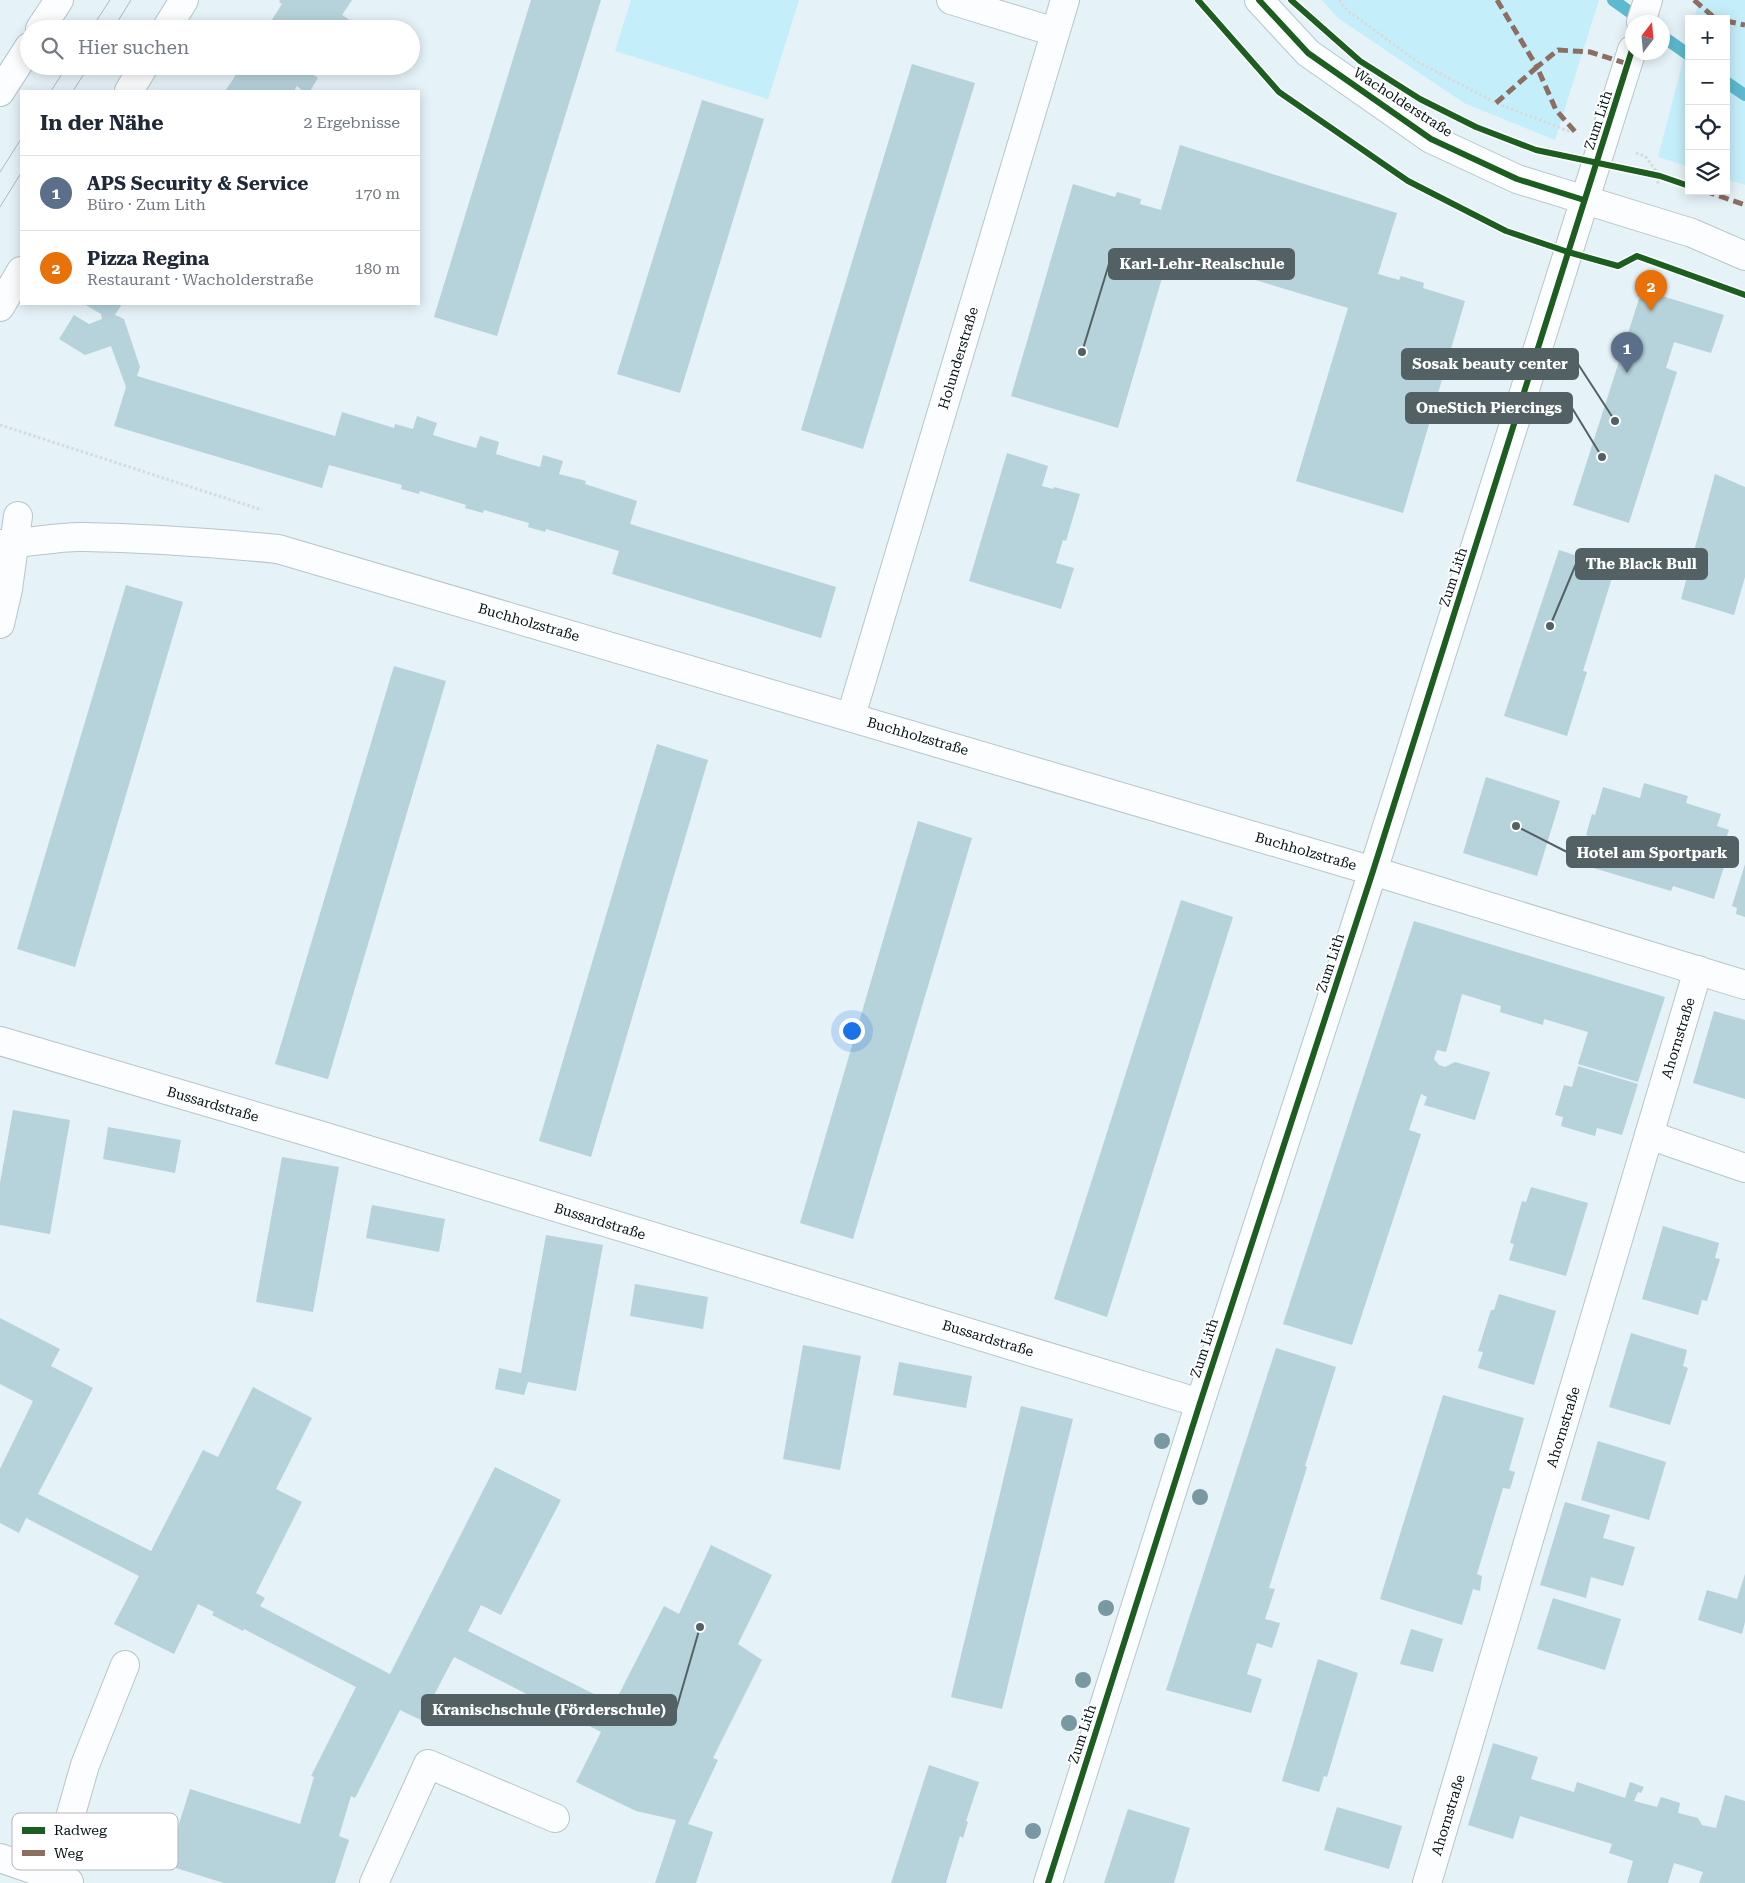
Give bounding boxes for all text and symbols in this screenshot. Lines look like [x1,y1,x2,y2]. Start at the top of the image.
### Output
north arrow [1625,15,1670,60]
map controls [1685,15,1730,195]
button: + [1685,15,1730,60]
search box [20,20,420,75]
icon: search [38,34,66,62]
text: Hier suchen [78,36,189,59]
button: − [1685,60,1730,105]
street label: Wacholderstraße [1351,64,1456,140]
street label: Zum Lith [1581,88,1615,152]
button: locate [1685,105,1730,150]
text: In der Nähe [40,111,163,135]
text: 2 Ergebnisse [303,113,400,132]
button: layers [1685,150,1730,195]
text: APS Security & Service [87,172,308,195]
text: 1 [52,184,60,203]
text: 170 m [354,184,400,203]
text: Büro · Zum Lith [87,195,206,214]
text: Pizza Regina [87,247,209,270]
callout: Karl-Lehr-Realschule [1109,249,1294,279]
text: Karl-Lehr-Realschule [1120,255,1285,273]
text: 2 [52,259,60,278]
text: 180 m [354,259,400,278]
text: Restaurant · Wacholderstraße [87,270,313,289]
pin: 2 [1635,270,1667,311]
street label: Holunderstraße [935,305,981,411]
pin: 1 [1611,332,1643,373]
callout: Sosak beauty center [1402,349,1578,379]
text: Sosak beauty center [1412,355,1568,373]
callout: OneStich Piercings [1406,393,1572,423]
text: OneStich Piercings [1416,399,1562,417]
street label: Zum Lith [1436,545,1470,609]
callout: The Black Bull [1576,549,1707,579]
text: The Black Bull [1585,555,1697,573]
street label: Buchholzstraße [476,600,582,644]
street label: Buchholzstraße [865,714,971,758]
street label: Buchholzstraße [1253,829,1359,873]
callout: Hotel am Sportpark [1567,837,1738,867]
text: Hotel am Sportpark [1577,844,1728,862]
street label: Zum Lith [1313,931,1347,995]
street label: Ahornstraße [1658,995,1698,1080]
your location [839,1018,865,1044]
street label: Bussardstraße [165,1083,261,1125]
street label: Bussardstraße [552,1199,648,1243]
street label: Bussardstraße [940,1316,1036,1360]
street label: Zum Lith [1187,1316,1221,1380]
street label: Ahornstraße [1543,1384,1583,1469]
callout: Kranischschule (Förderschule) [422,1695,676,1725]
text: Kranischschule (Förderschule) [432,1701,666,1719]
street label: Zum Lith [1065,1702,1099,1766]
street label: Ahornstraße [1428,1772,1468,1857]
legend [12,1813,178,1870]
text: Radweg [54,1822,107,1838]
text: Weg [54,1845,83,1861]

